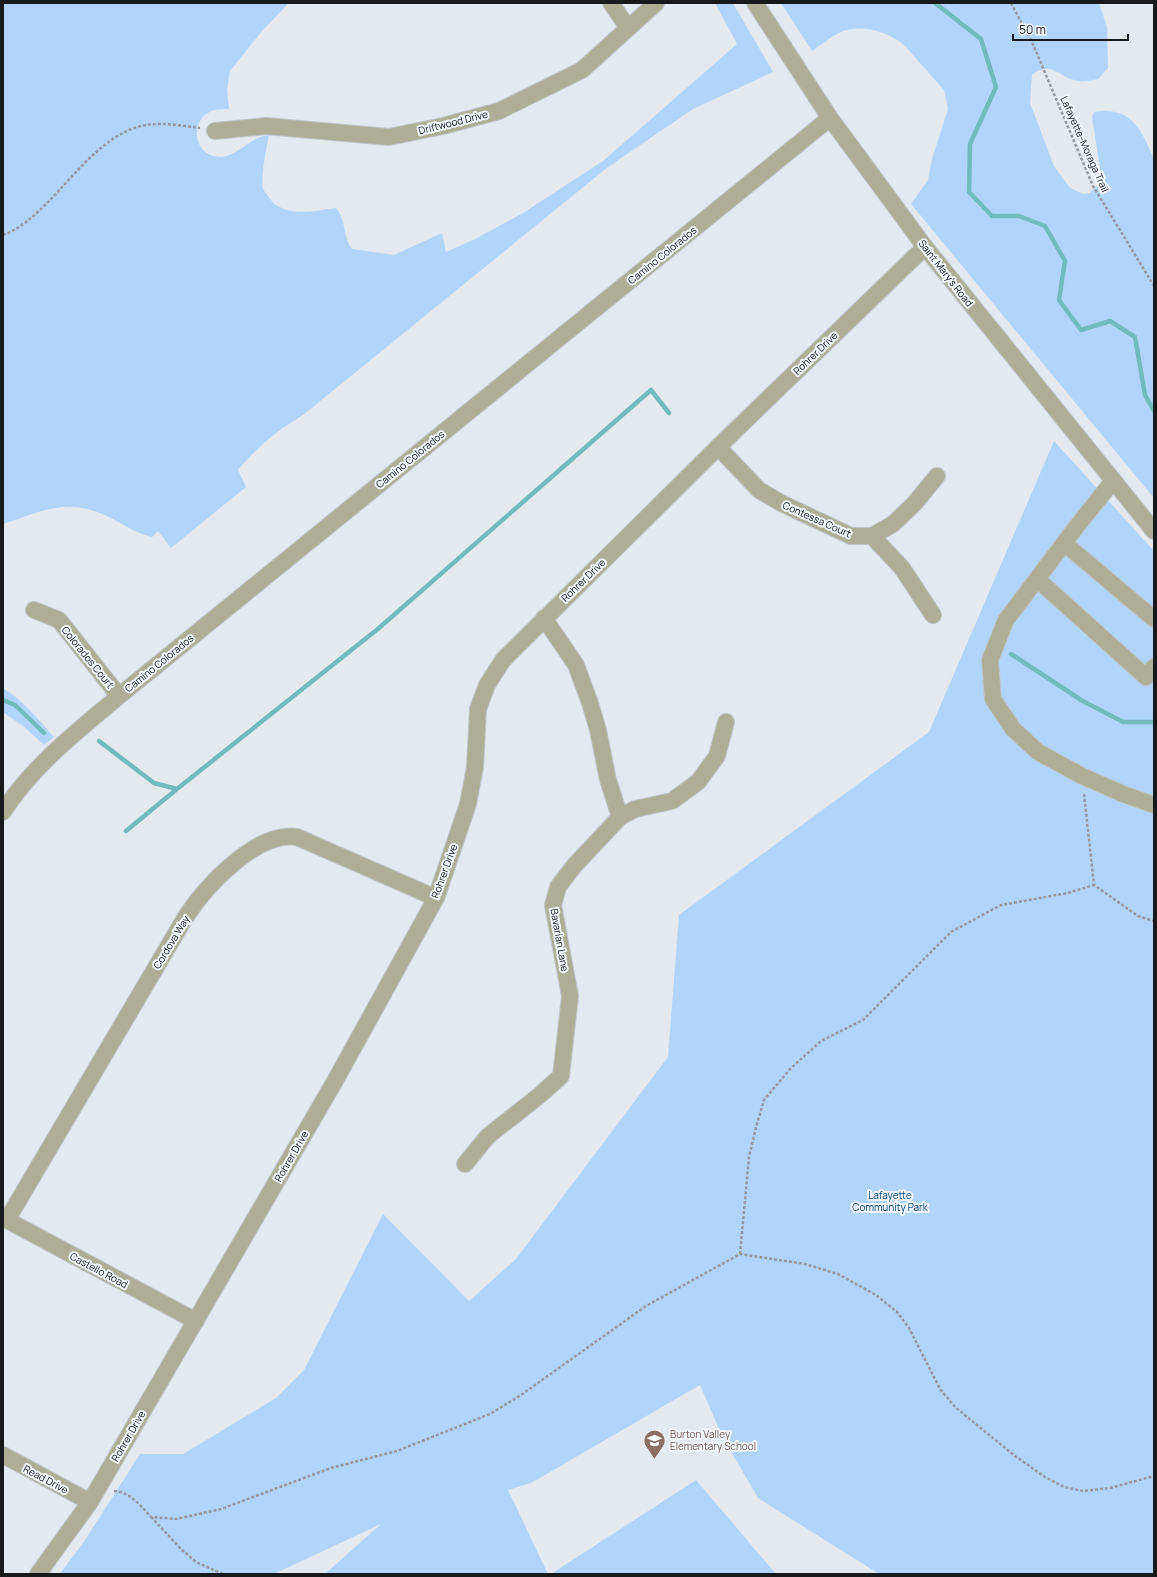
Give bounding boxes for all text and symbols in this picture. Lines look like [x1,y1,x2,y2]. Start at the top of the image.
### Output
scale bar [1013,16,1128,42]
text: 50 m [1019,21,1046,38]
street label: Lafayette-Moraga Trail [1058,94,1112,194]
street label: Driftwood Drive [417,107,489,137]
street label: Camino Colorados [625,223,699,287]
street label: Saint Mary's Road [916,237,977,309]
street label: Rohrer Drive [790,328,840,378]
street label: Camino Colorados [373,427,447,491]
street label: Contessa Court [781,498,853,540]
street label: Rohrer Drive [558,555,608,605]
street label: Colorados Court [59,623,117,691]
street label: Camino Colorados [122,631,196,695]
street label: Rohrer Drive [428,842,460,900]
street label: Bavarian Lane [548,907,572,973]
street label: Cordova Way [150,912,193,971]
street label: Rohrer Drive [271,1128,311,1184]
park label: Lafayette Community Park [852,1188,929,1214]
street label: Castello Road [68,1249,131,1291]
street label: Rohrer Drive [108,1408,148,1464]
school or university icon: Burton Valley Elementary School [641,1427,667,1460]
place label: Burton Valley Elementary School [670,1427,756,1453]
street label: Read Drive [21,1461,71,1497]

